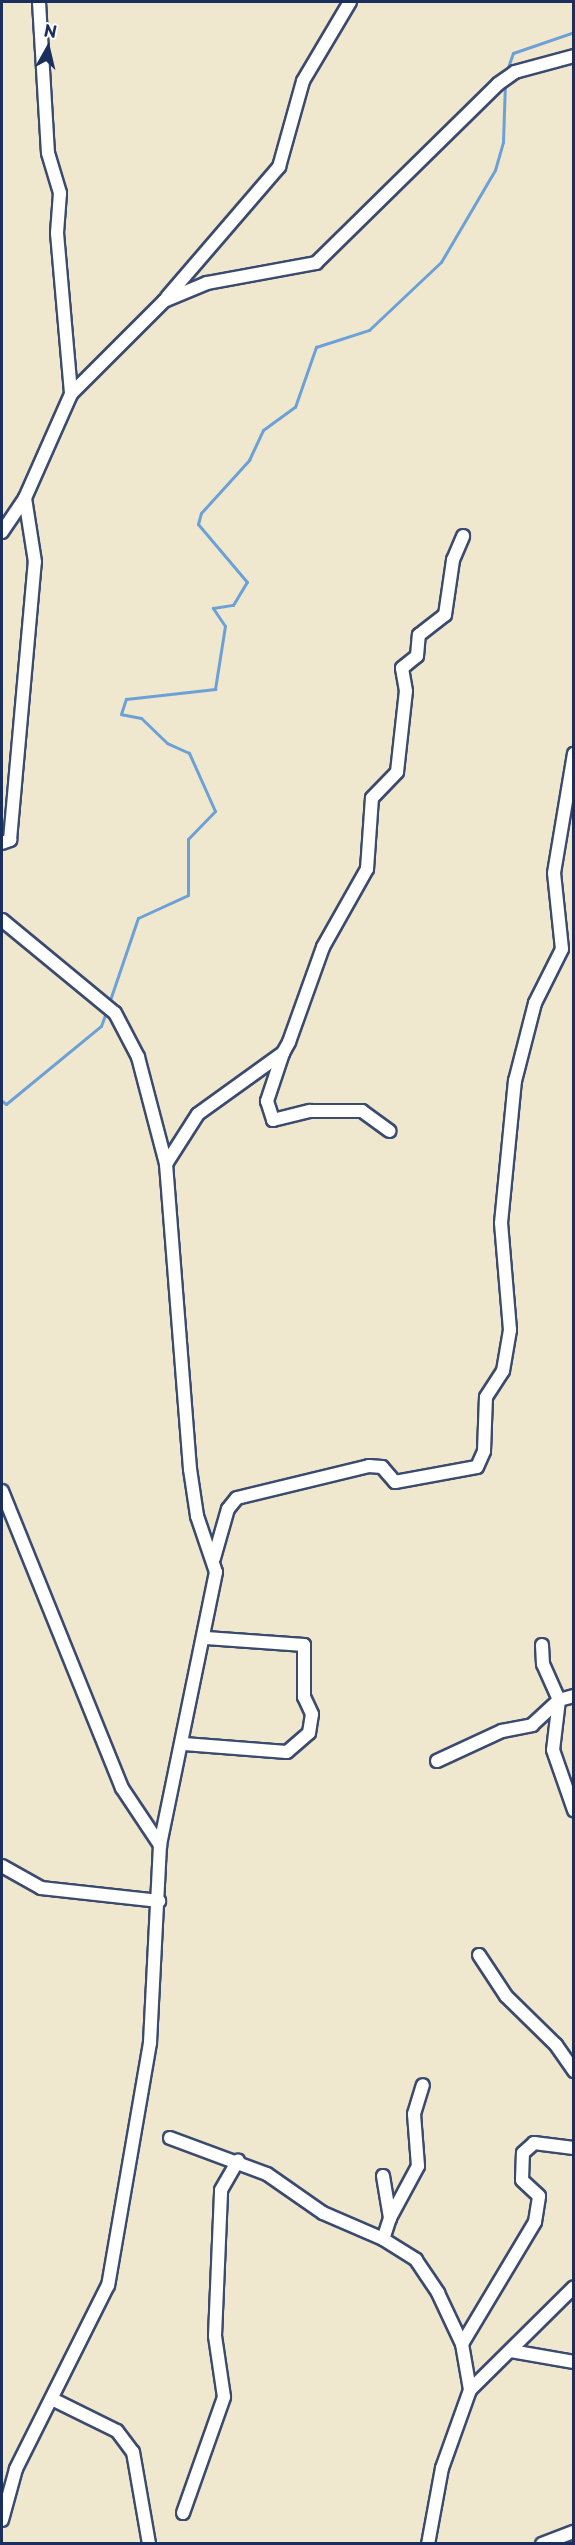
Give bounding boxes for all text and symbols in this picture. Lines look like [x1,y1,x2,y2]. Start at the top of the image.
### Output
text: N [43,17,58,43]
north arrow [18,18,78,78]

